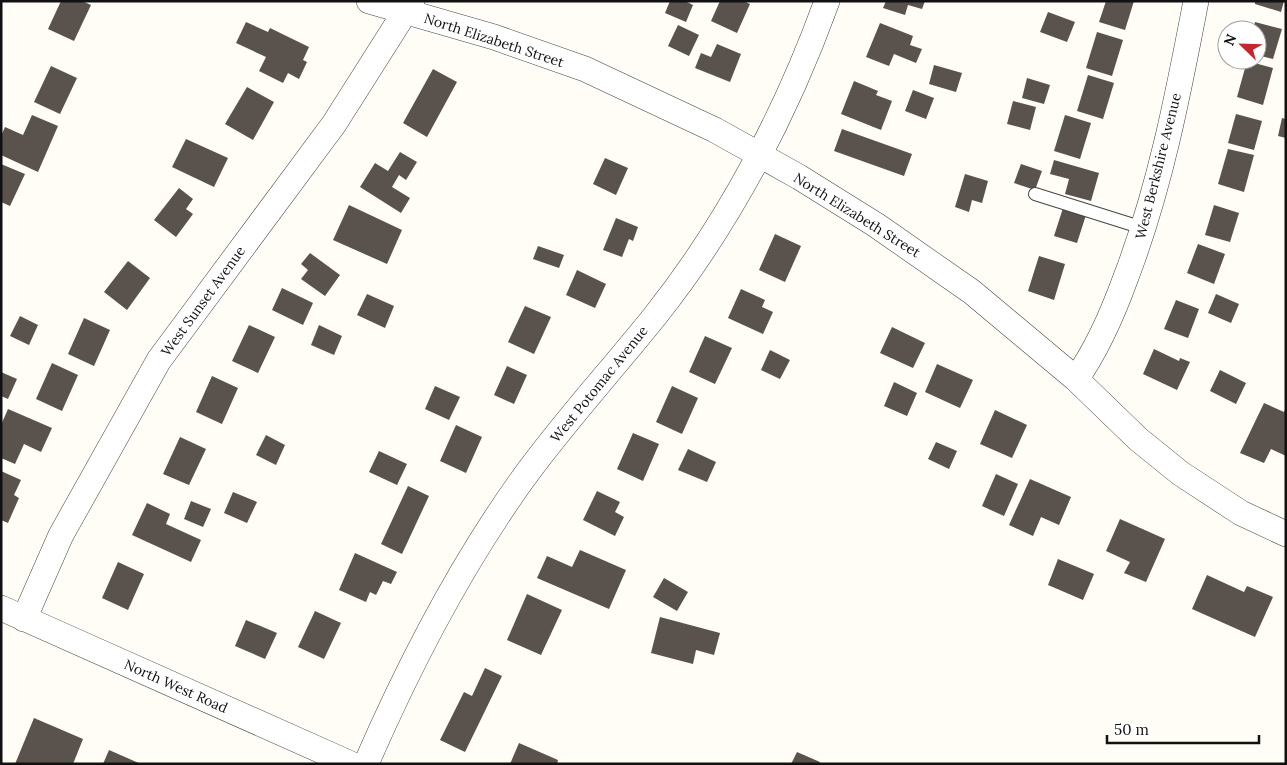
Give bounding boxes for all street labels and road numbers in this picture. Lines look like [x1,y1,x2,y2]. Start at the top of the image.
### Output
street label: North Elizabeth Street [422,9,567,71]
street label: West Berkshire Avenue [1131,91,1185,241]
street label: North Elizabeth Street [790,169,924,262]
street label: West Sunset Avenue [157,242,249,360]
street label: West Potomac Avenue [546,322,652,446]
street label: North West Road [121,655,231,717]

